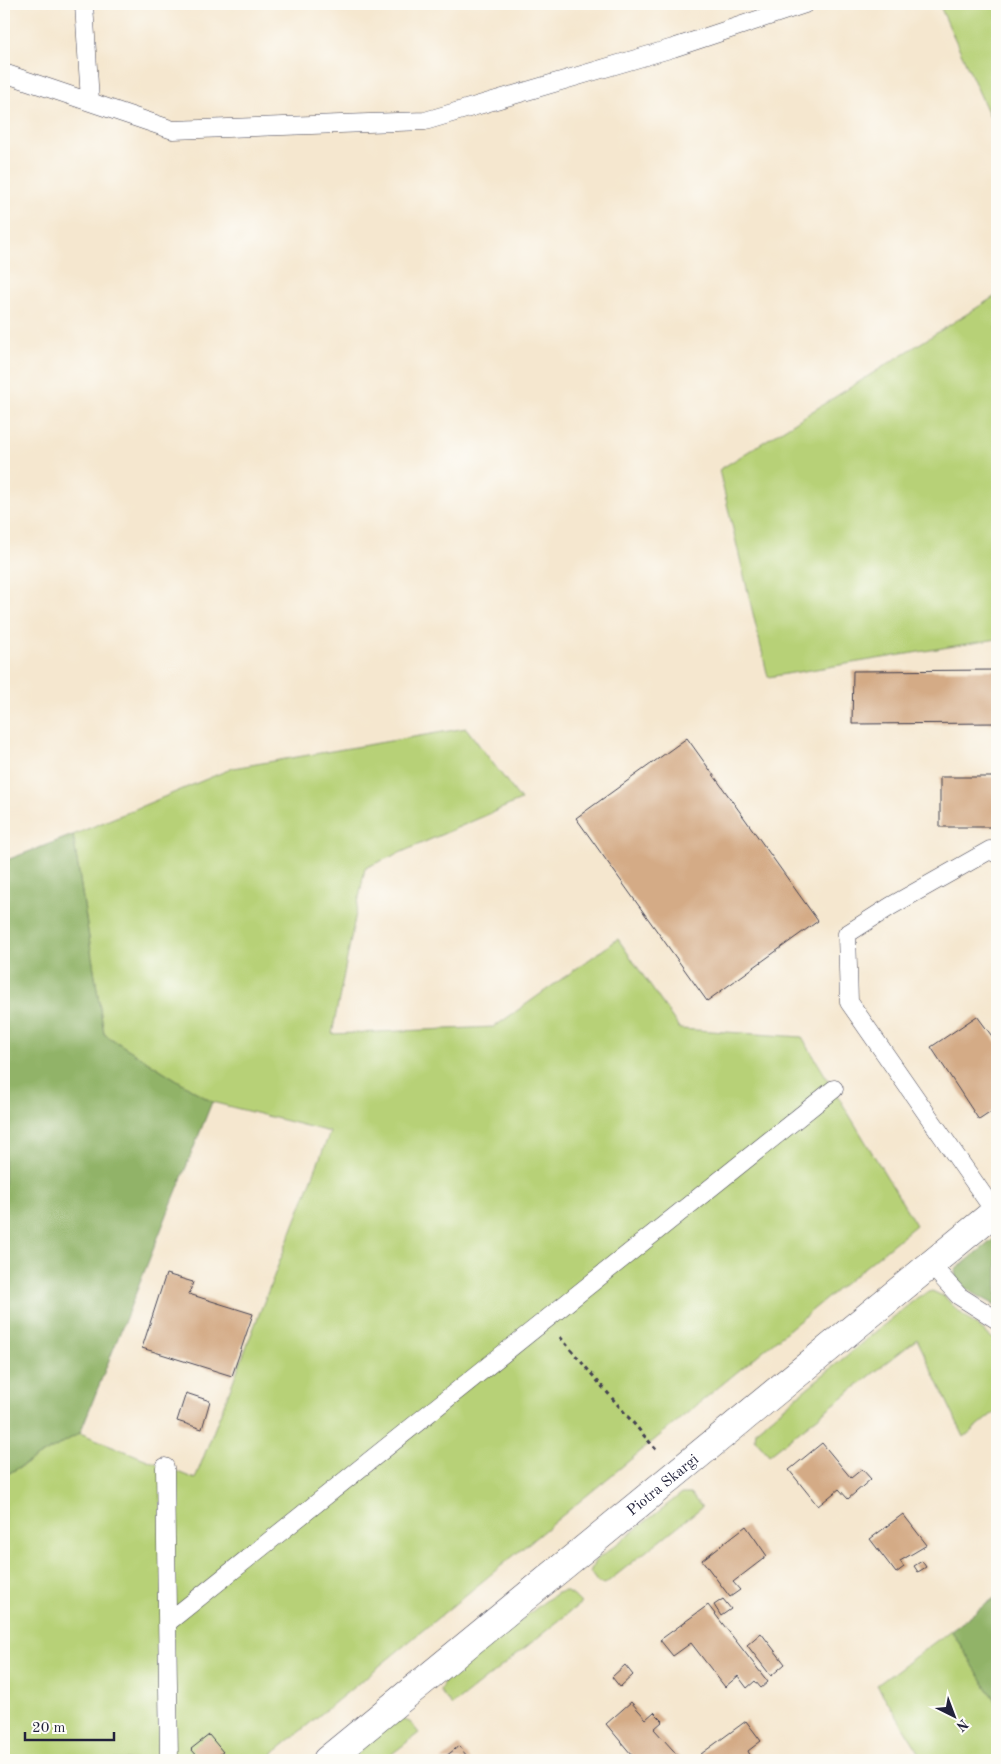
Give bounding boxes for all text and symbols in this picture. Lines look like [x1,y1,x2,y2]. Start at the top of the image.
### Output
street label: Piotra Skargi [625,1452,702,1519]
north arrow [928,1692,978,1742]
scale bar [25,1709,114,1741]
text: N [953,1716,971,1734]
text: 20 m [32,1721,66,1736]

